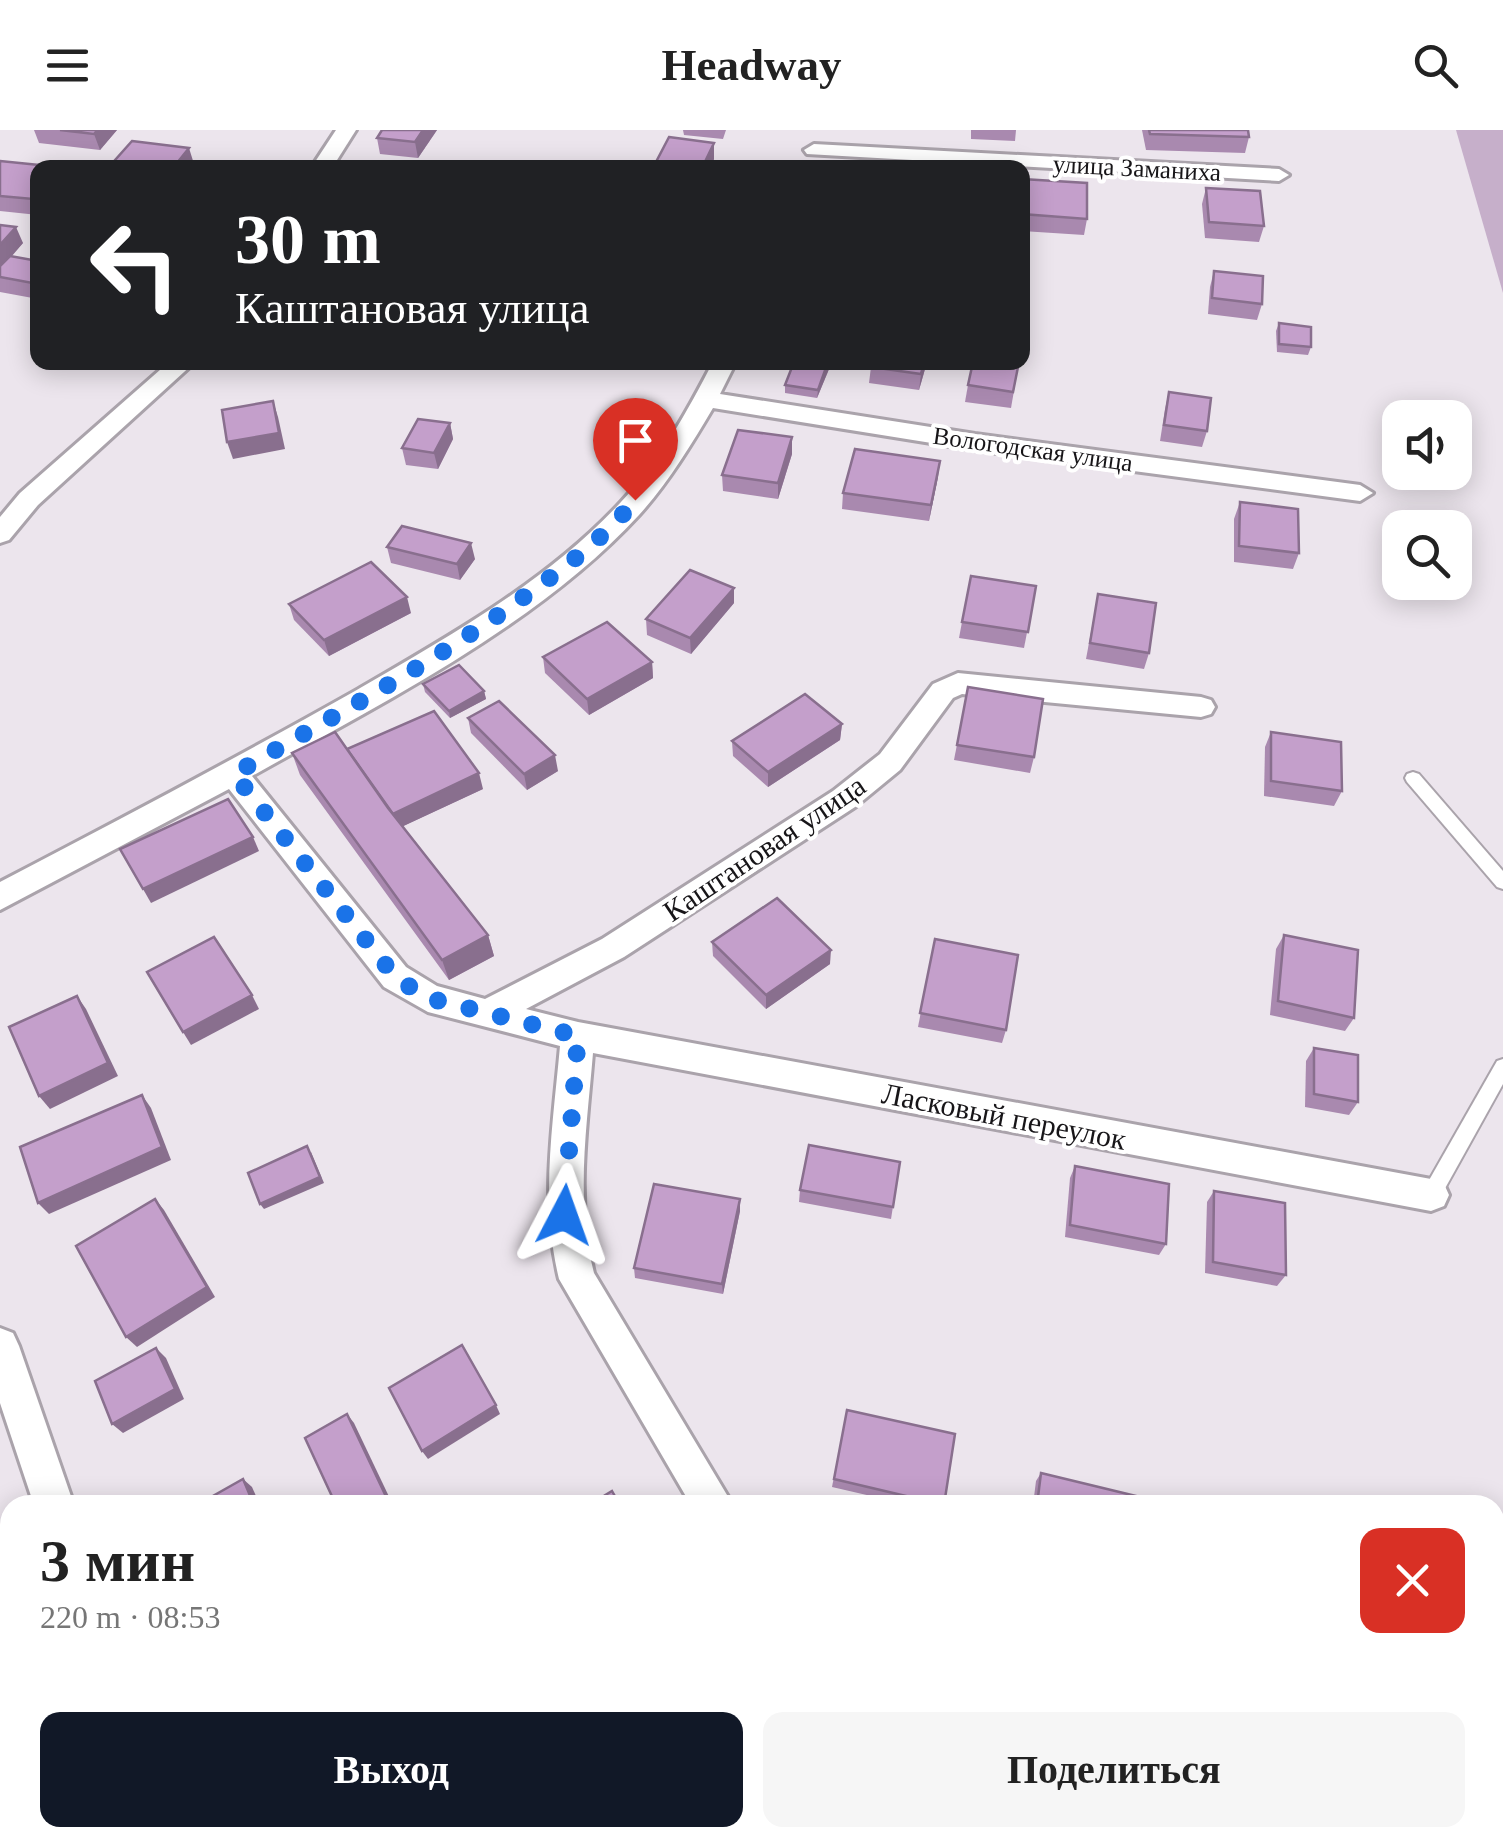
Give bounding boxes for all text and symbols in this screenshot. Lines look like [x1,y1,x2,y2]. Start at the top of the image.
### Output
icon: menu [40,38,95,93]
icon: search [1408,38,1463,93]
text: Headway [662,40,842,90]
street label: улица Заманиха [1052,150,1222,186]
icon: left [70,200,200,330]
text: 30 m [235,201,381,278]
text: Каштановая улица [235,283,590,333]
pin [593,398,678,501]
map controls [1382,400,1472,600]
button: sound [1382,400,1472,490]
icon: arrive [608,413,663,468]
street label: Вологодская улица [931,422,1135,476]
button: search [1382,510,1472,600]
street label: Каштановая улица [657,768,871,928]
street label: Ласковый переулок [879,1076,1129,1156]
position arrow [512,1163,616,1267]
text: 3 мин [40,1528,195,1594]
button: close [1360,1528,1465,1633]
text: 220 m · 08:53 [40,1599,220,1635]
button: Выход [40,1712,743,1827]
button: Поделиться [763,1712,1465,1827]

